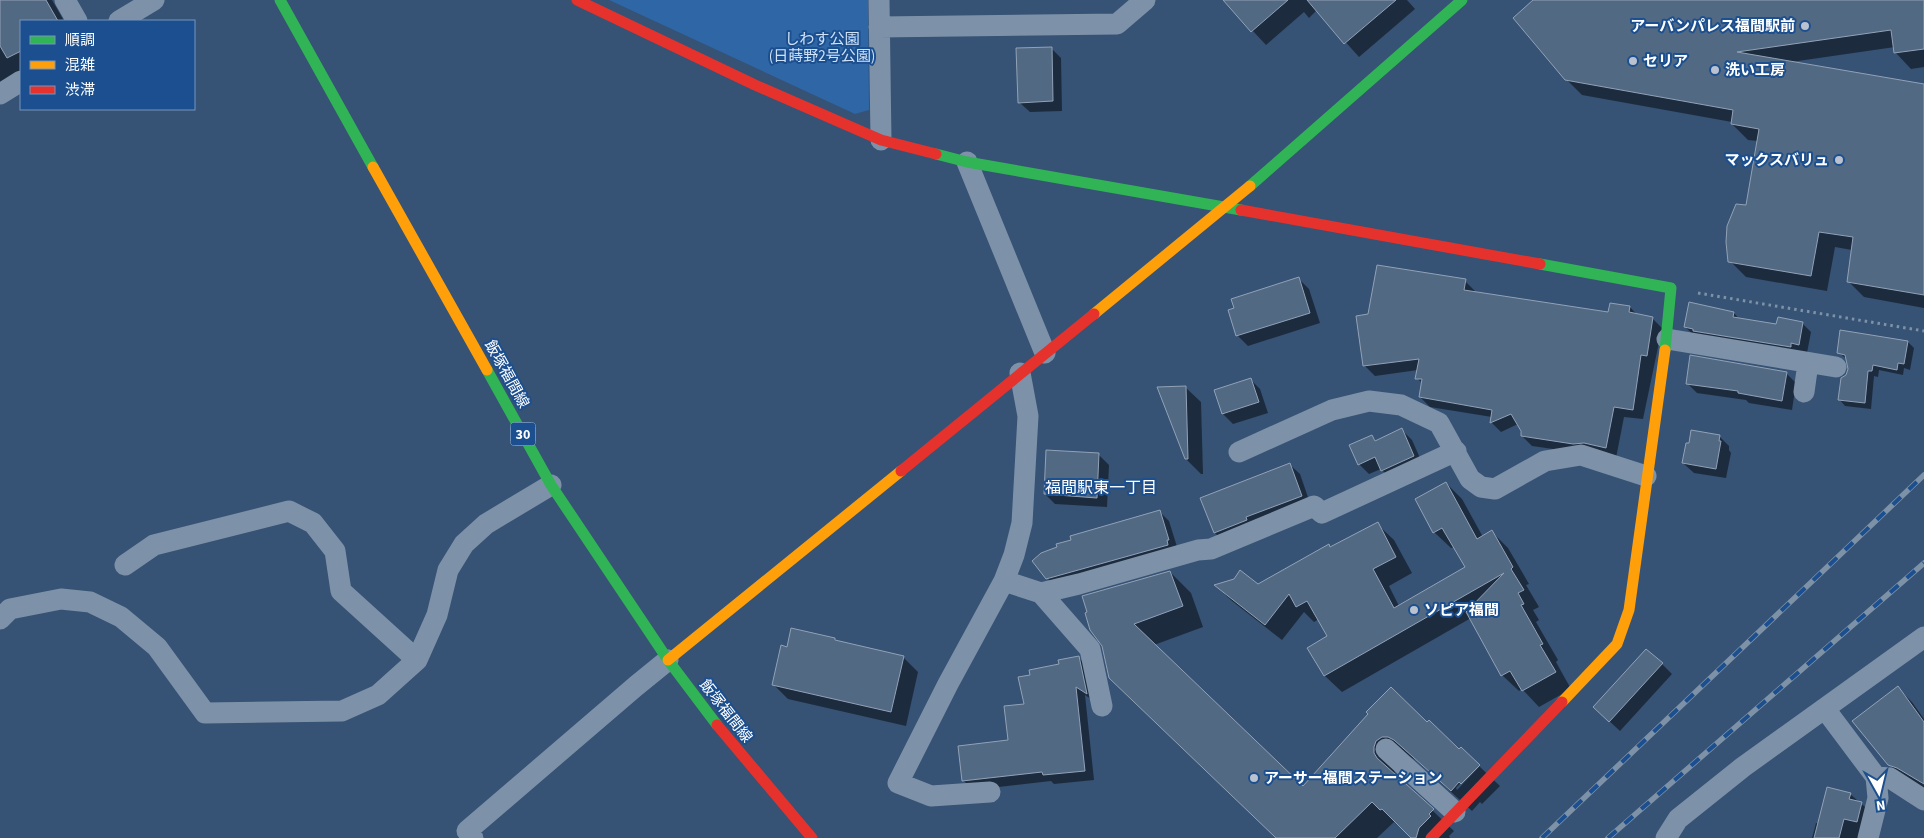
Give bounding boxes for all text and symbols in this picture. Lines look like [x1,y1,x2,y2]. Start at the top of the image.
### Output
place label: アーバンパレス福間駅前 [1630,16,1795,37]
legend [20,20,195,110]
marker: アーバンパレス福間駅前 [1799,20,1811,32]
park label: しわす公園 (日蒔野2号公園) [769,29,875,67]
text: 順調 [65,30,95,51]
place label: セリア [1643,51,1688,72]
text: 混雑 [65,55,95,76]
marker: セリア [1627,55,1639,67]
place label: 洗い工房 [1725,60,1785,81]
marker: 洗い工房 [1709,64,1721,76]
text: 渋滞 [65,80,95,101]
place label: マックスバリュ [1724,150,1829,171]
marker: マックスバリュ [1833,154,1845,166]
street label: 飯塚福間線 [479,336,534,412]
road number: 30 [510,422,536,446]
district label: 福間駅東一丁目 [1045,477,1157,499]
place label: ソピア福間 [1424,600,1499,621]
marker: ソピア福間 [1408,604,1420,616]
street label: 飯塚福間線 [694,675,757,747]
place label: アーサー福間ステーション [1264,768,1443,789]
north arrow [1854,768,1904,818]
marker: アーサー福間ステーション [1248,772,1260,784]
text: N [1875,794,1887,815]

